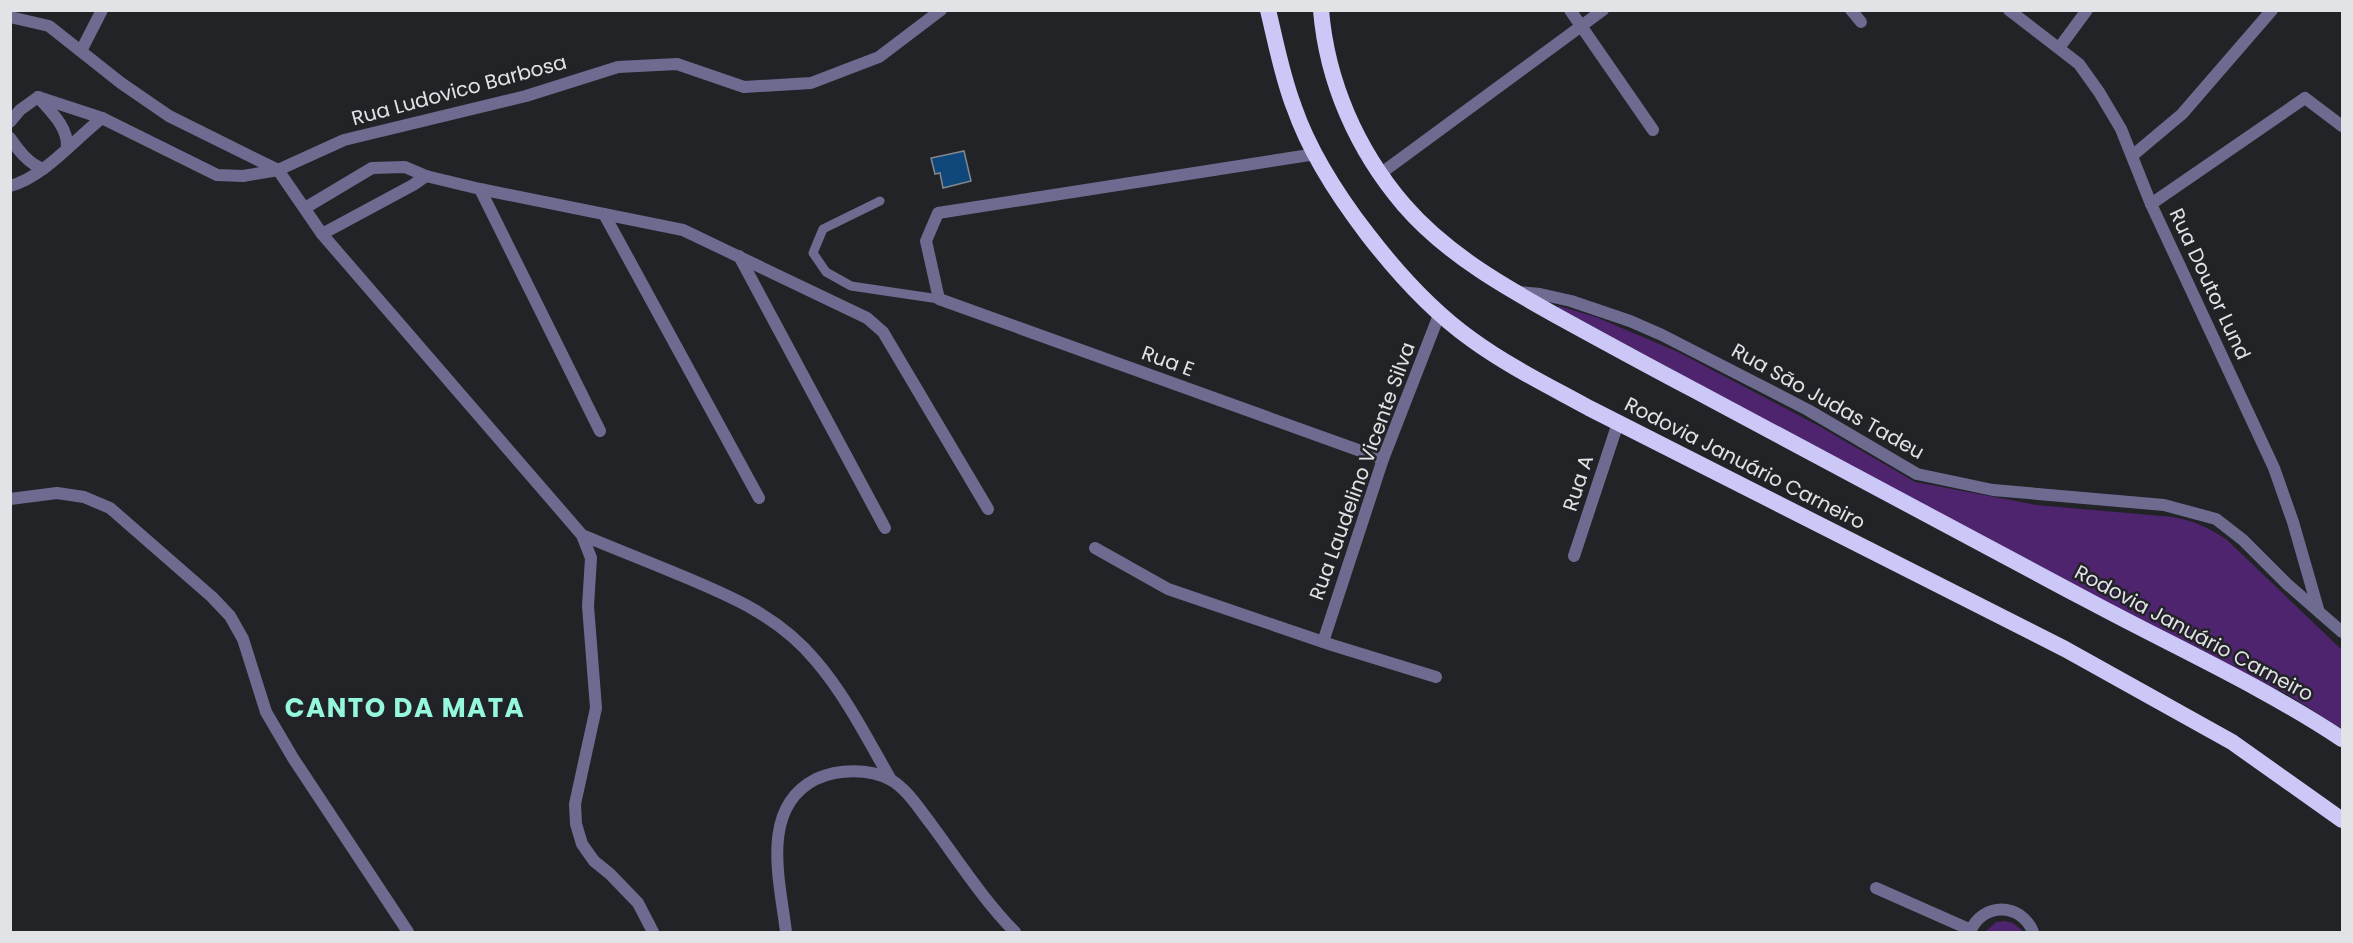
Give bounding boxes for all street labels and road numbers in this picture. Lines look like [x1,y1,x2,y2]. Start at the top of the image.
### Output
street label: Rua Ludovico Barbosa [348,48,570,132]
street label: Rua Doutor Lund [2163,204,2257,364]
street label: Rua São Judas Tadeu [1727,336,1929,466]
street label: Rua Laudelino Vicente Silva [1302,338,1422,604]
street label: Rua E [1138,339,1198,383]
street label: Rodovia Januário Carneiro [1620,390,1870,536]
street label: Rua A [1556,451,1600,515]
street label: Rodovia Januário Carneiro [2070,558,2318,708]

